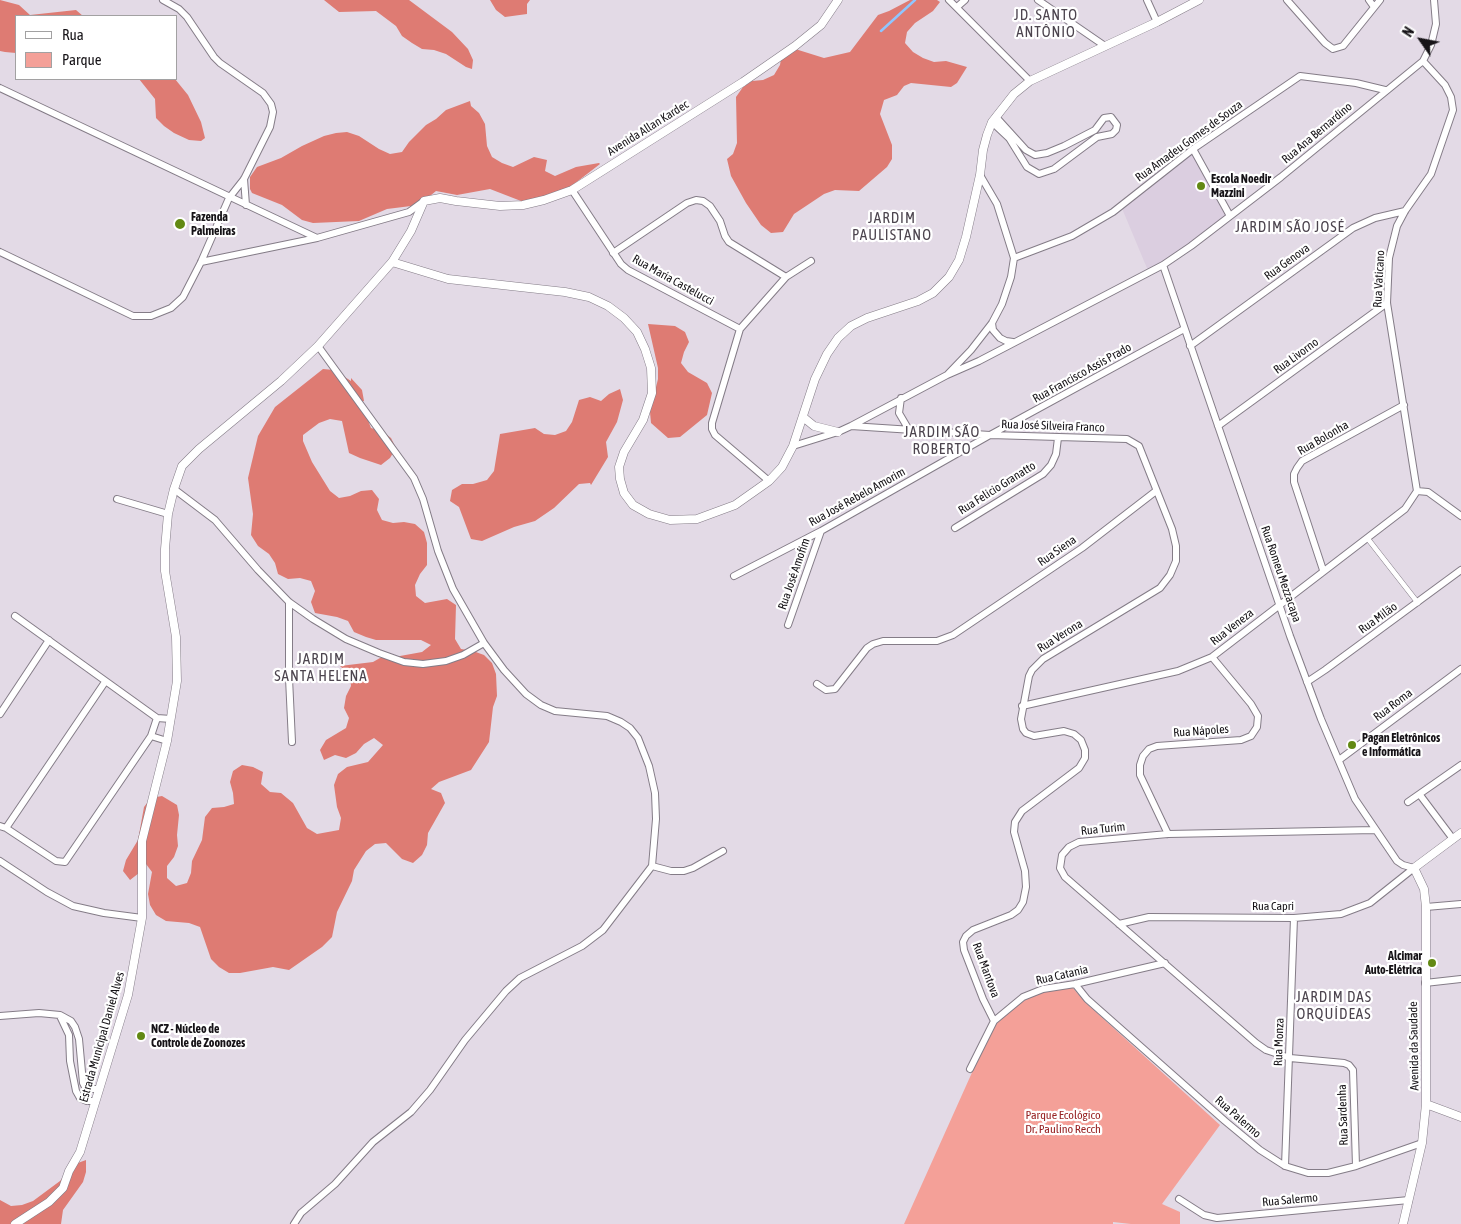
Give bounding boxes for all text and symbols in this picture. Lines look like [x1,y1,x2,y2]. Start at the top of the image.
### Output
district label: JD. SANTO ANTÔNIO [1013,6,1079,41]
legend [15,15,178,80]
north arrow [1396,15,1446,65]
text: N [1399,24,1417,40]
text: Rua [62,26,84,43]
text: Parque [62,51,102,68]
street label: Avenida Allan Kardec [605,97,691,159]
street label: Rua Amadeu Gomes de Souza [1133,97,1245,185]
street label: Rua Ana Bernardino [1279,99,1355,167]
place label: Escola Noedir Mazzini [1211,172,1271,200]
marker: Escola Noedir Mazzini [1195,180,1207,192]
district label: JARDIM PAULISTANO [851,209,933,244]
place label: Fazenda Palmeiras [191,210,235,238]
marker: Fazenda Palmeiras [173,217,187,231]
district label: JARDIM SÃO JOSÉ [1233,218,1347,236]
street label: Rua Genova [1262,241,1312,283]
street label: Rua Vaticano [1370,250,1388,308]
street label: Rua Maria Castelucci [630,252,716,308]
street label: Rua Livorno [1271,335,1321,377]
street label: Rua Francisco Assis Prado [1030,340,1134,406]
street label: Rua José Silveira Franco [1001,417,1105,435]
street label: Rua Bolonha [1295,418,1351,458]
district label: JARDIM SÃO ROBERTO [903,423,981,458]
street label: Rua Felicio Granatto [956,458,1038,518]
street label: Rua José Rebelo Amorim [806,465,908,529]
street label: Rua Romeu Mezzacapa [1258,524,1304,624]
street label: Rua Siena [1035,533,1079,569]
street label: Rua José Amofim [775,536,813,612]
street label: Rua Milão [1356,599,1400,637]
street label: Rua Veneza [1207,606,1257,648]
street label: Rua Verona [1035,616,1085,656]
district label: JARDIM SANTA HELENA [273,650,369,685]
street label: Rua Roma [1371,686,1415,724]
street label: Rua Nápoles [1173,722,1229,740]
place label: Pagan Eletrônicos e Informática [1362,731,1440,759]
marker: Pagan Eletrônicos e Informática [1346,739,1358,751]
street label: Rua Turim [1080,820,1126,838]
street label: Rua Capri [1252,899,1294,913]
street label: Rua Mantova [969,940,1003,1000]
place label: Alcimar Auto-Elétrica [1365,949,1422,977]
marker: Alcimar Auto-Elétrica [1426,957,1438,969]
street label: Rua Catania [1034,962,1090,988]
street label: Estrada Municipal Daniel Alves [76,970,128,1104]
district label: JARDIM DAS ORQUÍDEAS [1295,988,1373,1023]
street label: Avenida da Saudade [1406,1001,1422,1091]
street label: Rua Monza [1271,1018,1287,1066]
place label: NCZ - Núcleo de Controle de Zoonozes [151,1022,245,1050]
marker: NCZ - Núcleo de Controle de Zoonozes [135,1030,147,1042]
street label: Rua Sardenha [1335,1084,1351,1146]
street label: Rua Palermo [1212,1093,1264,1141]
park label: Parque Ecológico Dr. Paulino Recch [1025,1108,1101,1136]
street label: Rua Salermo [1261,1190,1319,1210]

